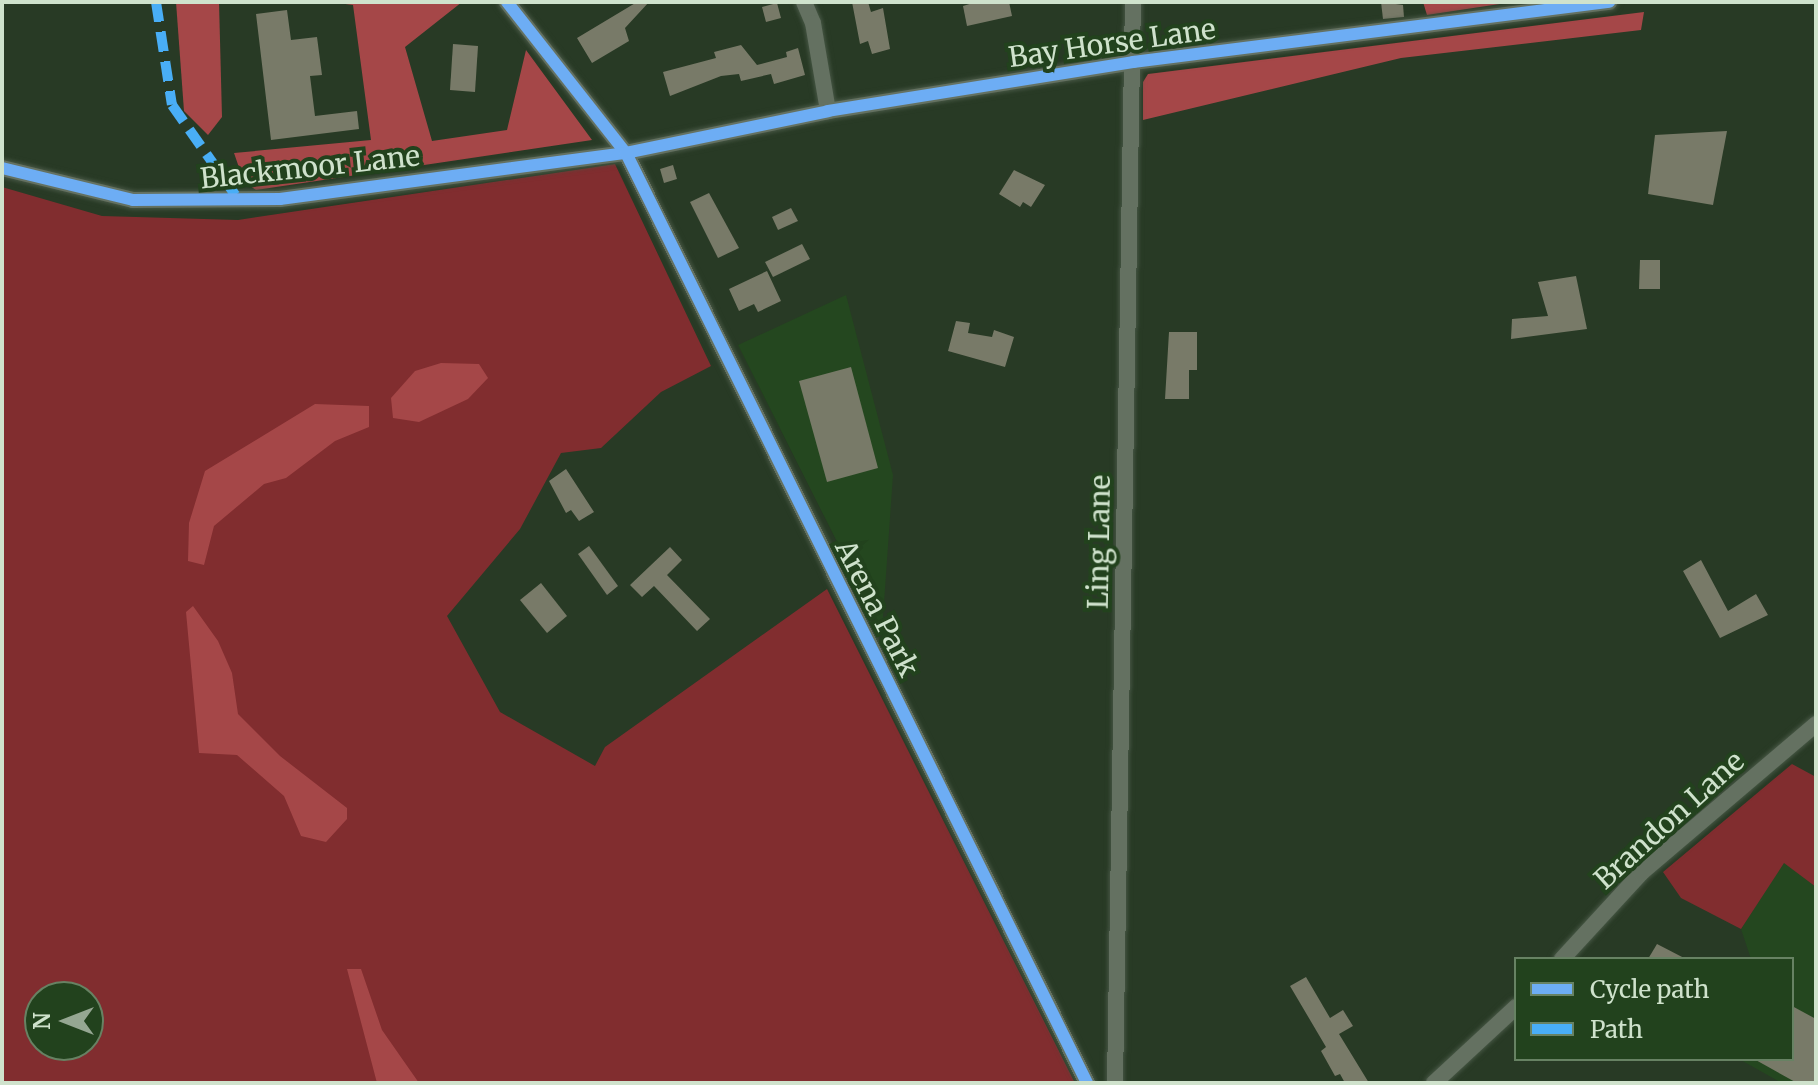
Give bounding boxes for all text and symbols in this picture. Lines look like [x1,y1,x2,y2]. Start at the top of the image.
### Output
street label: Bay Horse Lane [1006,12,1218,74]
street label: Blackmoor Lane [199,139,421,195]
street label: Ling Lane [1081,475,1117,609]
street label: Arena Park [828,534,926,682]
street label: Brandon Lane [1587,744,1751,896]
legend [1514,957,1794,1061]
text: Cycle path [1590,974,1709,1005]
north arrow [24,981,104,1061]
text: N [28,1012,56,1030]
text: Path [1590,1014,1643,1045]

